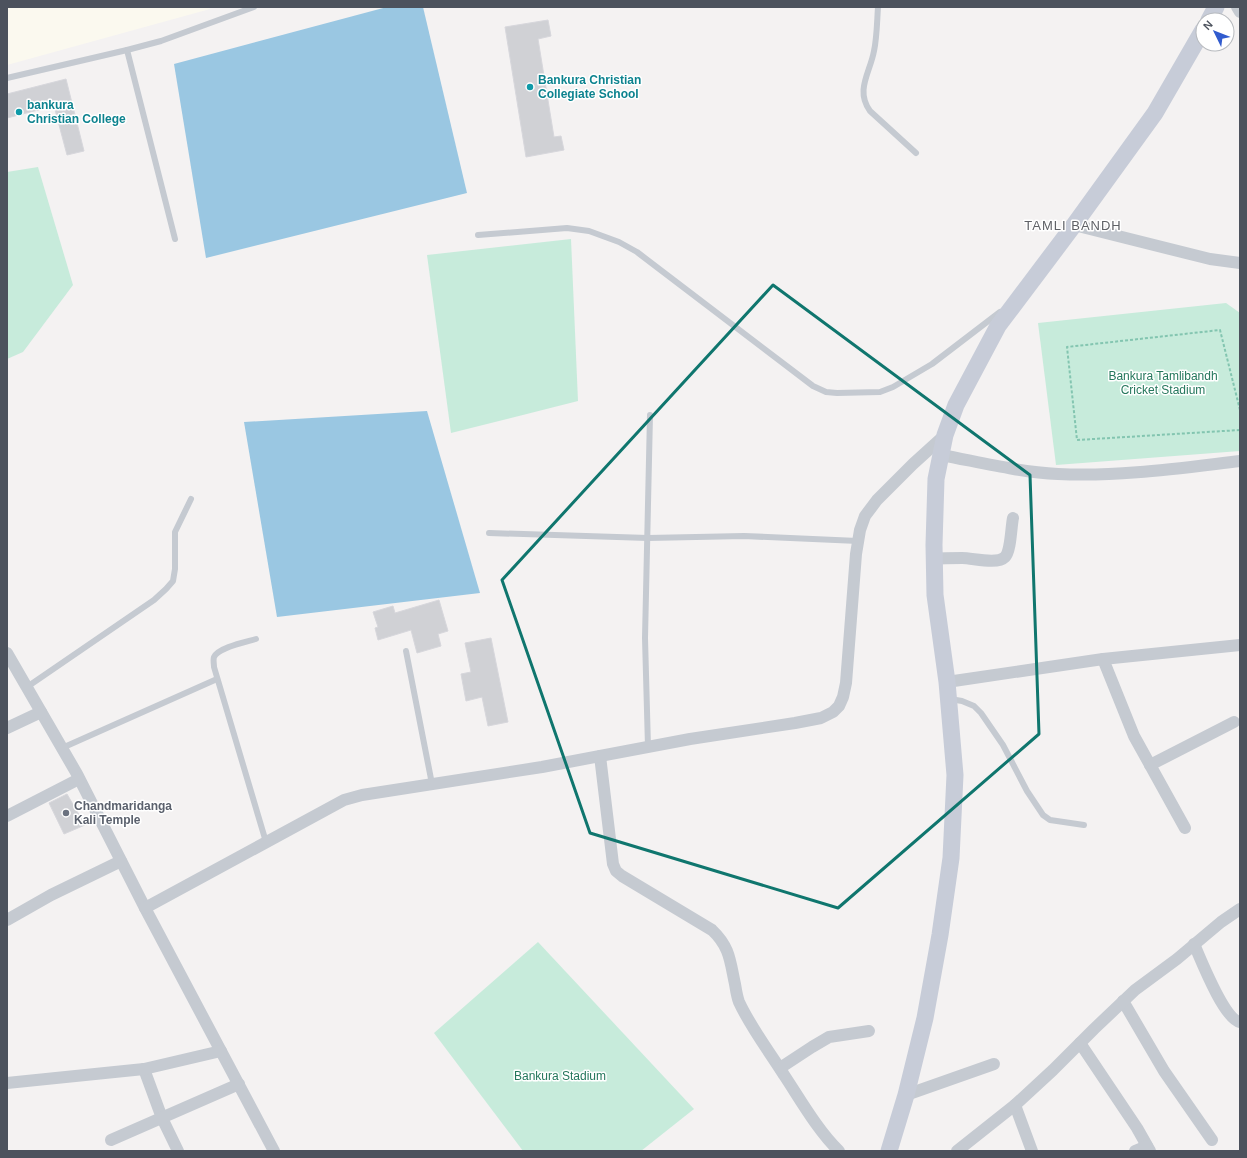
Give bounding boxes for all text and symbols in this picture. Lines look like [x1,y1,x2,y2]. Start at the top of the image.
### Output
north arrow [1195,12,1235,52]
text: N [1201,18,1215,32]
place label: Bankura Christian Collegiate School [538,73,641,101]
marker: Bankura Christian Collegiate School [525,82,535,92]
place label: bankura Christian College [27,98,126,126]
marker: bankura Christian College [14,107,24,117]
district label: TAMLI BANDH [1024,218,1122,233]
park label: Bankura Tamlibandh Cricket Stadium [1108,369,1218,397]
place label: Chandmaridanga Kali Temple [74,799,172,827]
marker: Chandmaridanga Kali Temple [61,808,71,818]
park label: Bankura Stadium [514,1069,606,1083]

